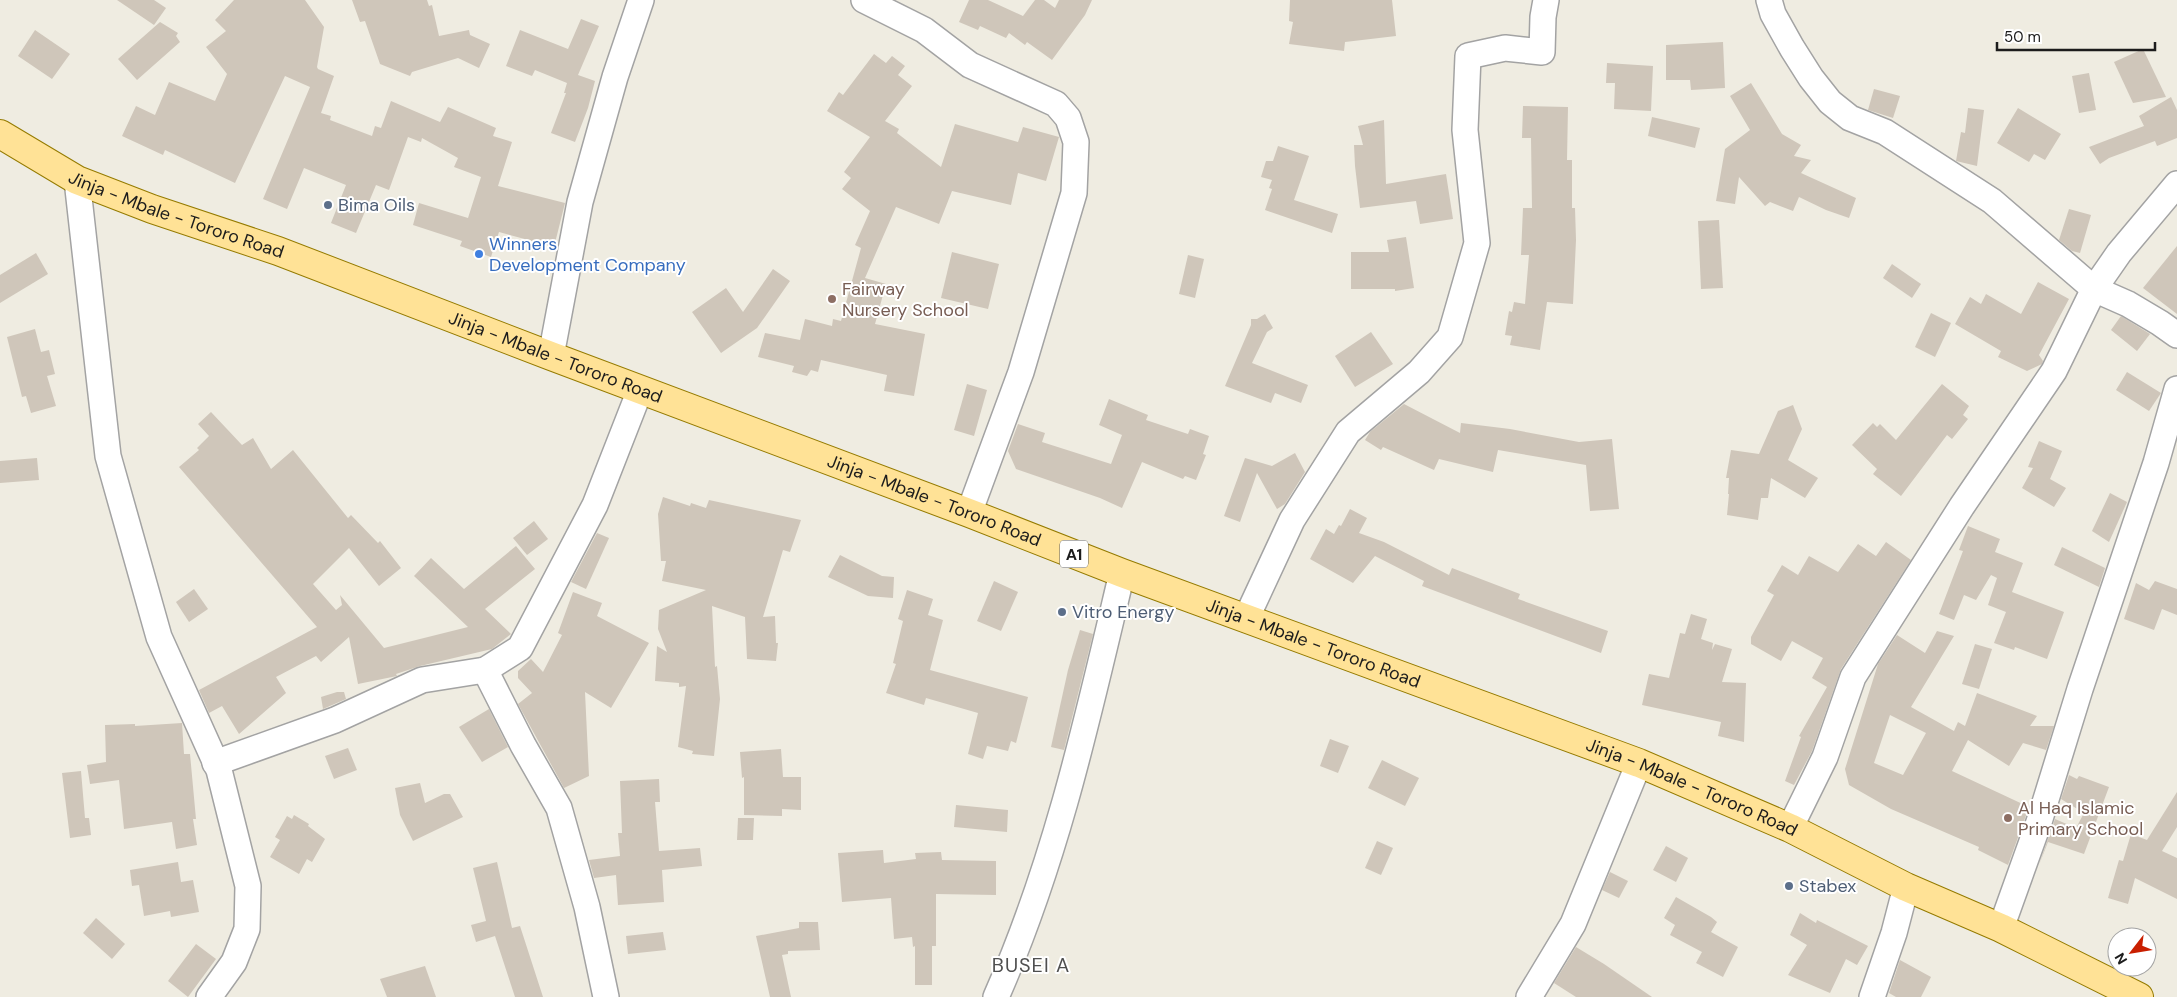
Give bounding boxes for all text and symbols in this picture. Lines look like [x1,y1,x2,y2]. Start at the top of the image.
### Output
scale bar [1997,20,2154,52]
text: 50 m [2004,27,2041,47]
street label: Jinja - Mbale - Tororo Road [64,166,287,264]
place label: Bima Oils [338,193,415,217]
marker: Bima Oils [322,199,334,211]
place label: Winners Development Company [489,232,686,277]
marker: Winners Development Company [473,248,485,260]
place label: Fairway Nursery School [842,277,969,322]
marker: Fairway Nursery School [826,293,838,305]
street label: Jinja - Mbale - Tororo Road [445,306,666,409]
street label: Jinja - Mbale - Tororo Road [824,449,1045,552]
road number: A1 [1060,540,1088,568]
street label: Jinja - Mbale - Tororo Road [1203,593,1424,694]
place label: Vitro Energy [1072,600,1174,624]
marker: Vitro Energy [1056,606,1068,618]
street label: Jinja - Mbale - Tororo Road [1583,733,1802,842]
place label: Al Haq Islamic Primary School [2018,796,2143,841]
marker: Al Haq Islamic Primary School [2002,812,2014,824]
place label: Stabex [1799,874,1856,898]
marker: Stabex [1783,880,1795,892]
north arrow [2107,927,2157,977]
text: N [2111,950,2131,968]
district label: BUSEI A [992,952,1070,978]

